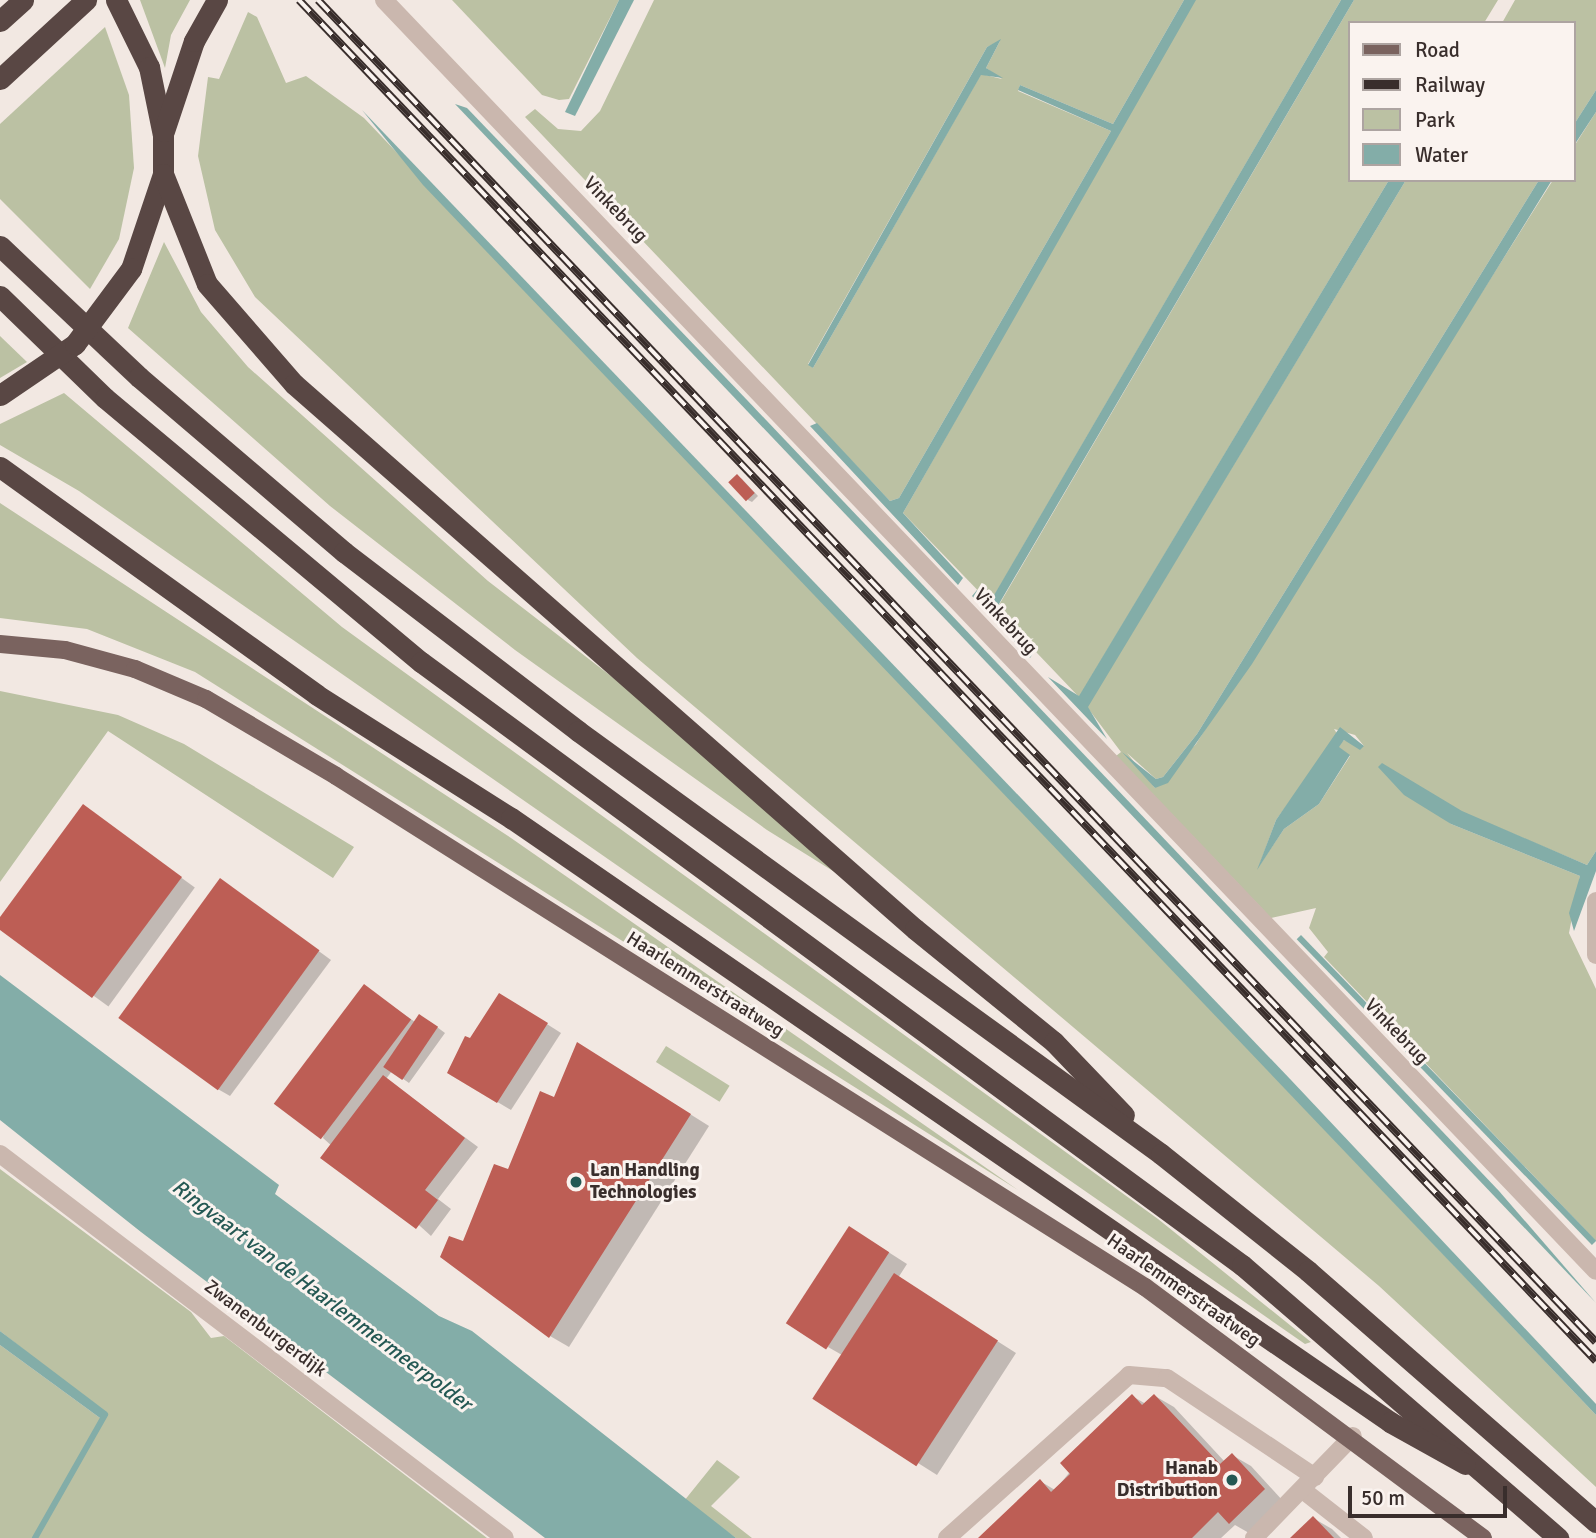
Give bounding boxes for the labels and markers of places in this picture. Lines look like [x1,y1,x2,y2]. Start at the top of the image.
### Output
place label: Lan Handling Technologies [590,1160,700,1204]
marker: Lan Handling Technologies [568,1174,584,1190]
place label: Hanab Distribution [1117,1458,1218,1502]
marker: Hanab Distribution [1224,1472,1240,1488]

